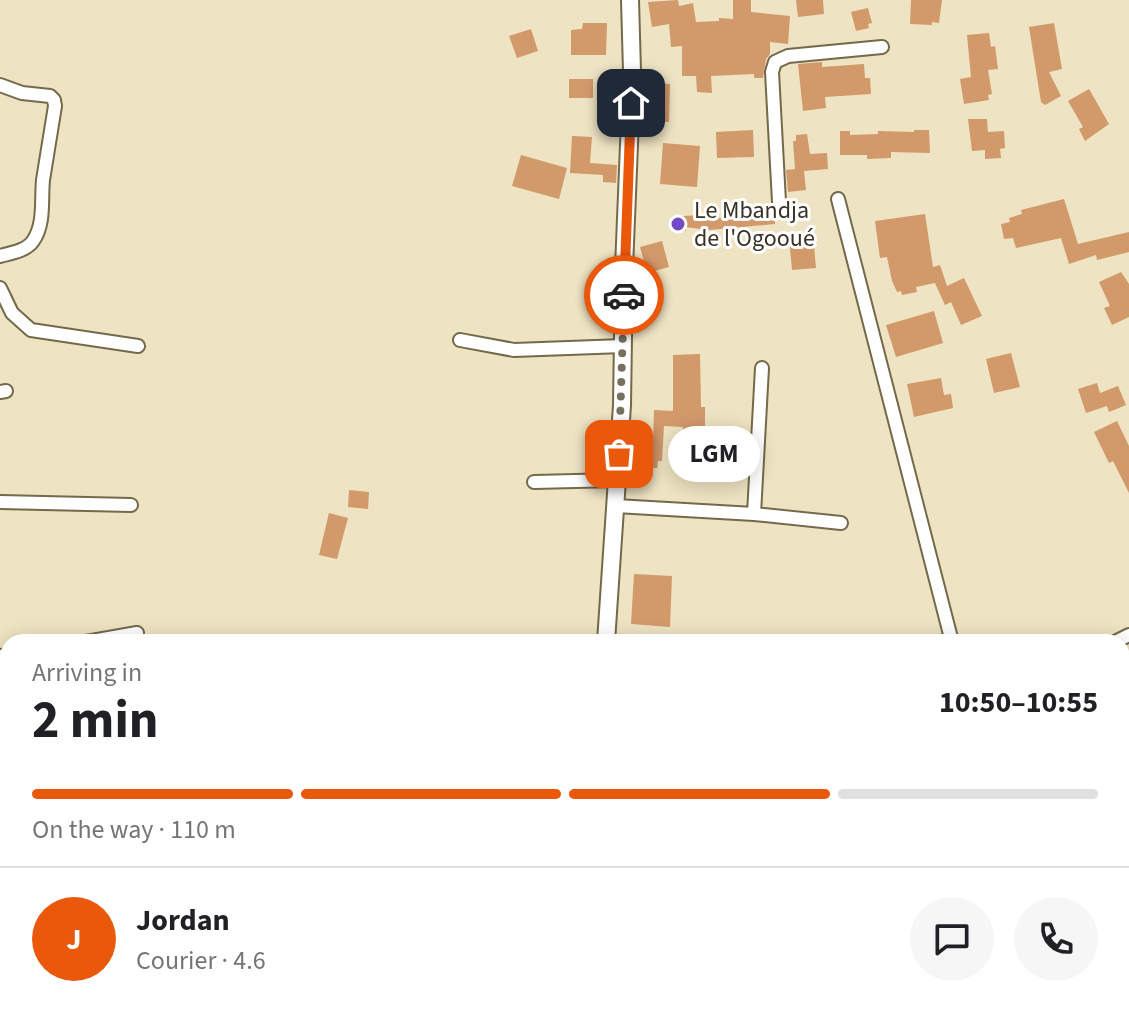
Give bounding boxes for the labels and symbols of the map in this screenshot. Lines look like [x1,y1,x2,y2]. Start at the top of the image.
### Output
pin [597,69,665,137]
place label: Le Mbandja de l'Ogooué [694,193,815,256]
marker: Le Mbandja de l'Ogooué [669,215,687,233]
courier [584,255,664,335]
pin [585,420,653,488]
callout: LGM [667,426,759,482]

